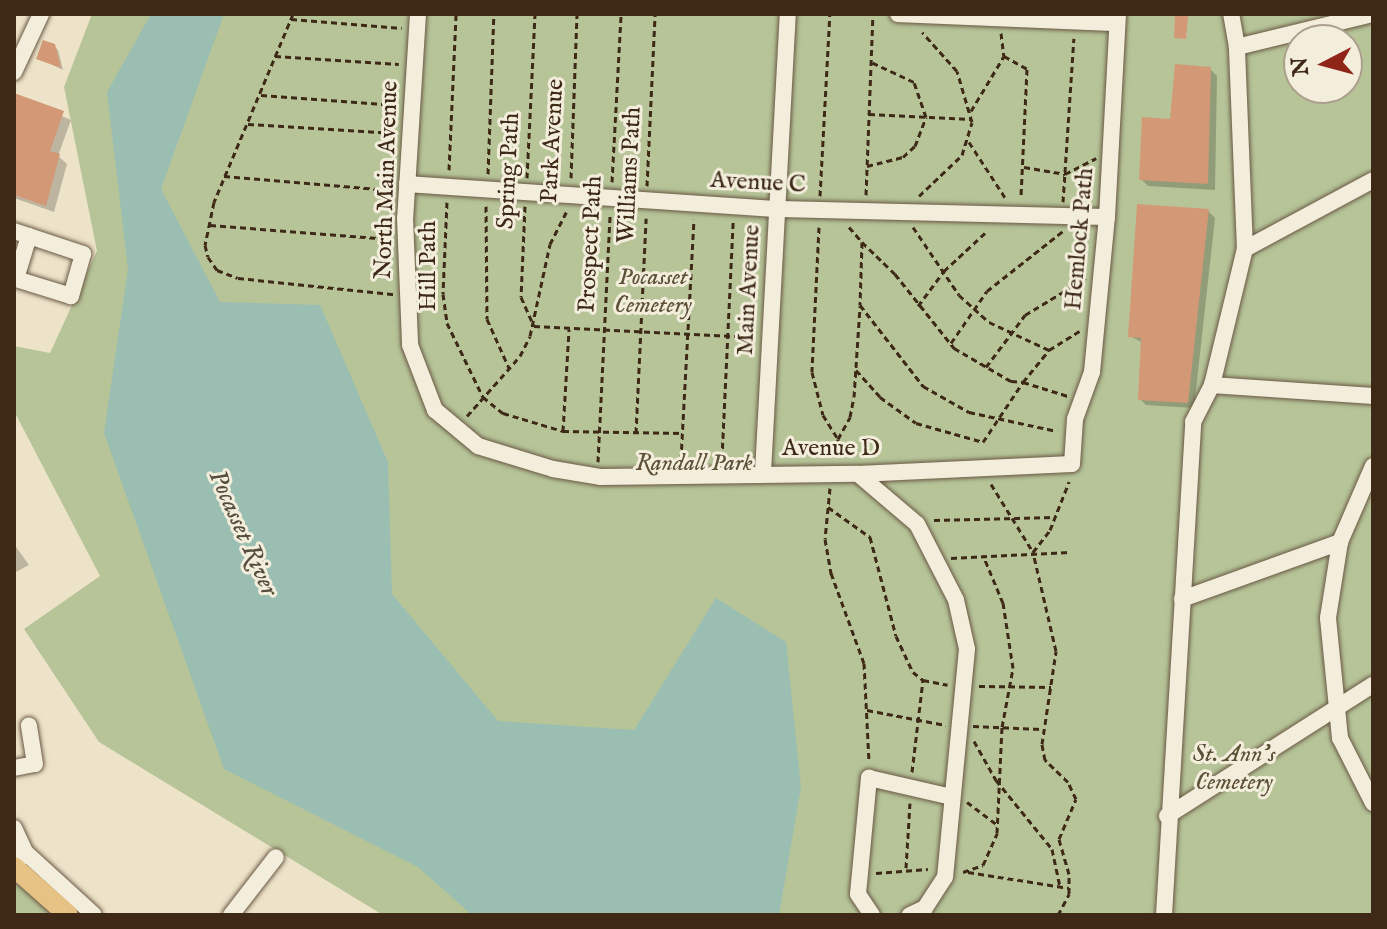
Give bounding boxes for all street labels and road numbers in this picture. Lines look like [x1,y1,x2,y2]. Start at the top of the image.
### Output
street label: Park Avenue [535,78,571,204]
street label: North Main Avenue [369,80,405,280]
street label: Williams Path [612,106,648,244]
street label: Spring Path [492,112,526,230]
street label: Avenue C [709,166,807,200]
street label: Hemlock Path [1059,167,1101,311]
street label: Prospect Path [573,175,609,313]
street label: Hill Path [415,221,443,311]
street label: Main Avenue [731,224,767,356]
street label: Avenue D [782,435,880,463]

